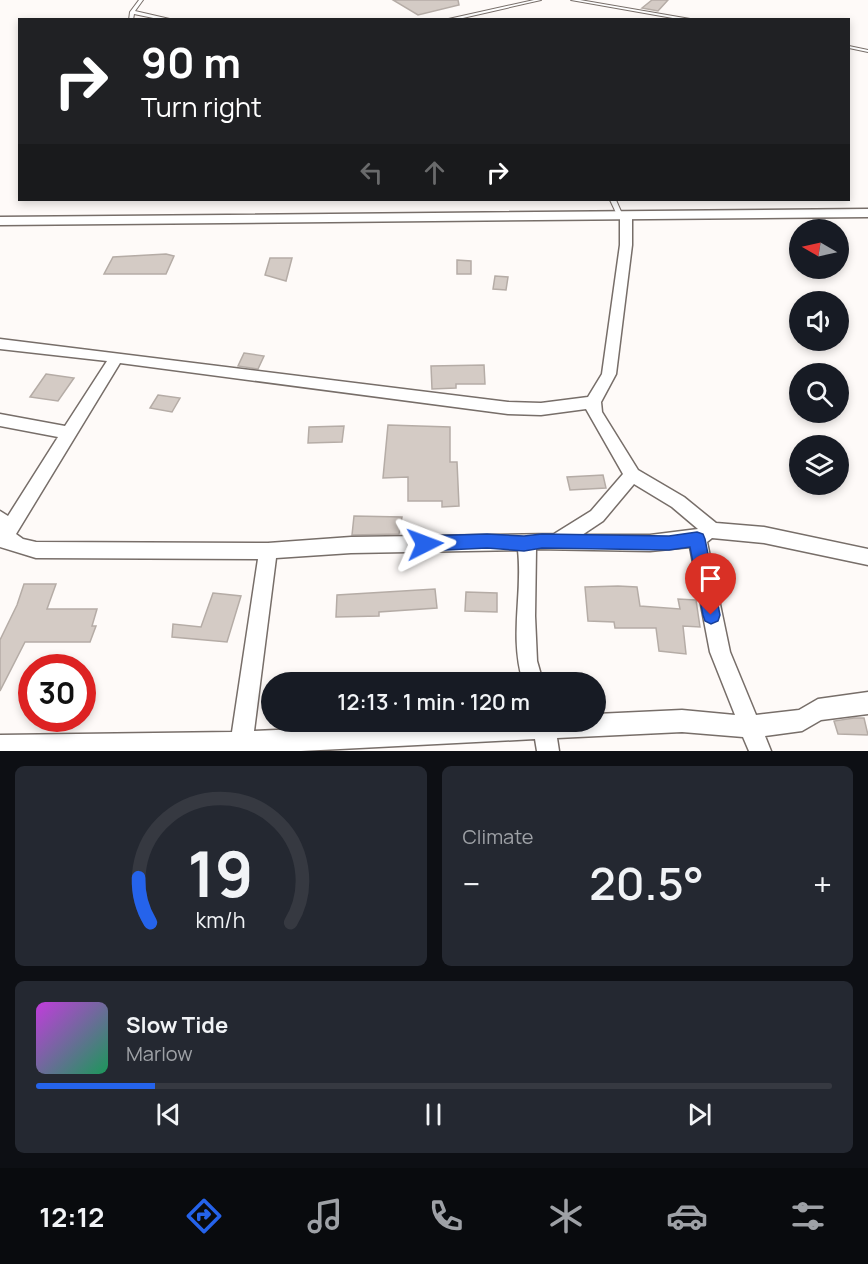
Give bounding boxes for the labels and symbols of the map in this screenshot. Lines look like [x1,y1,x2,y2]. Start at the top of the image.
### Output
north arrow [789,219,849,279]
position arrow [393,512,457,576]
pin [685,553,736,615]
speed limit sign: 30 [18,654,96,732]

